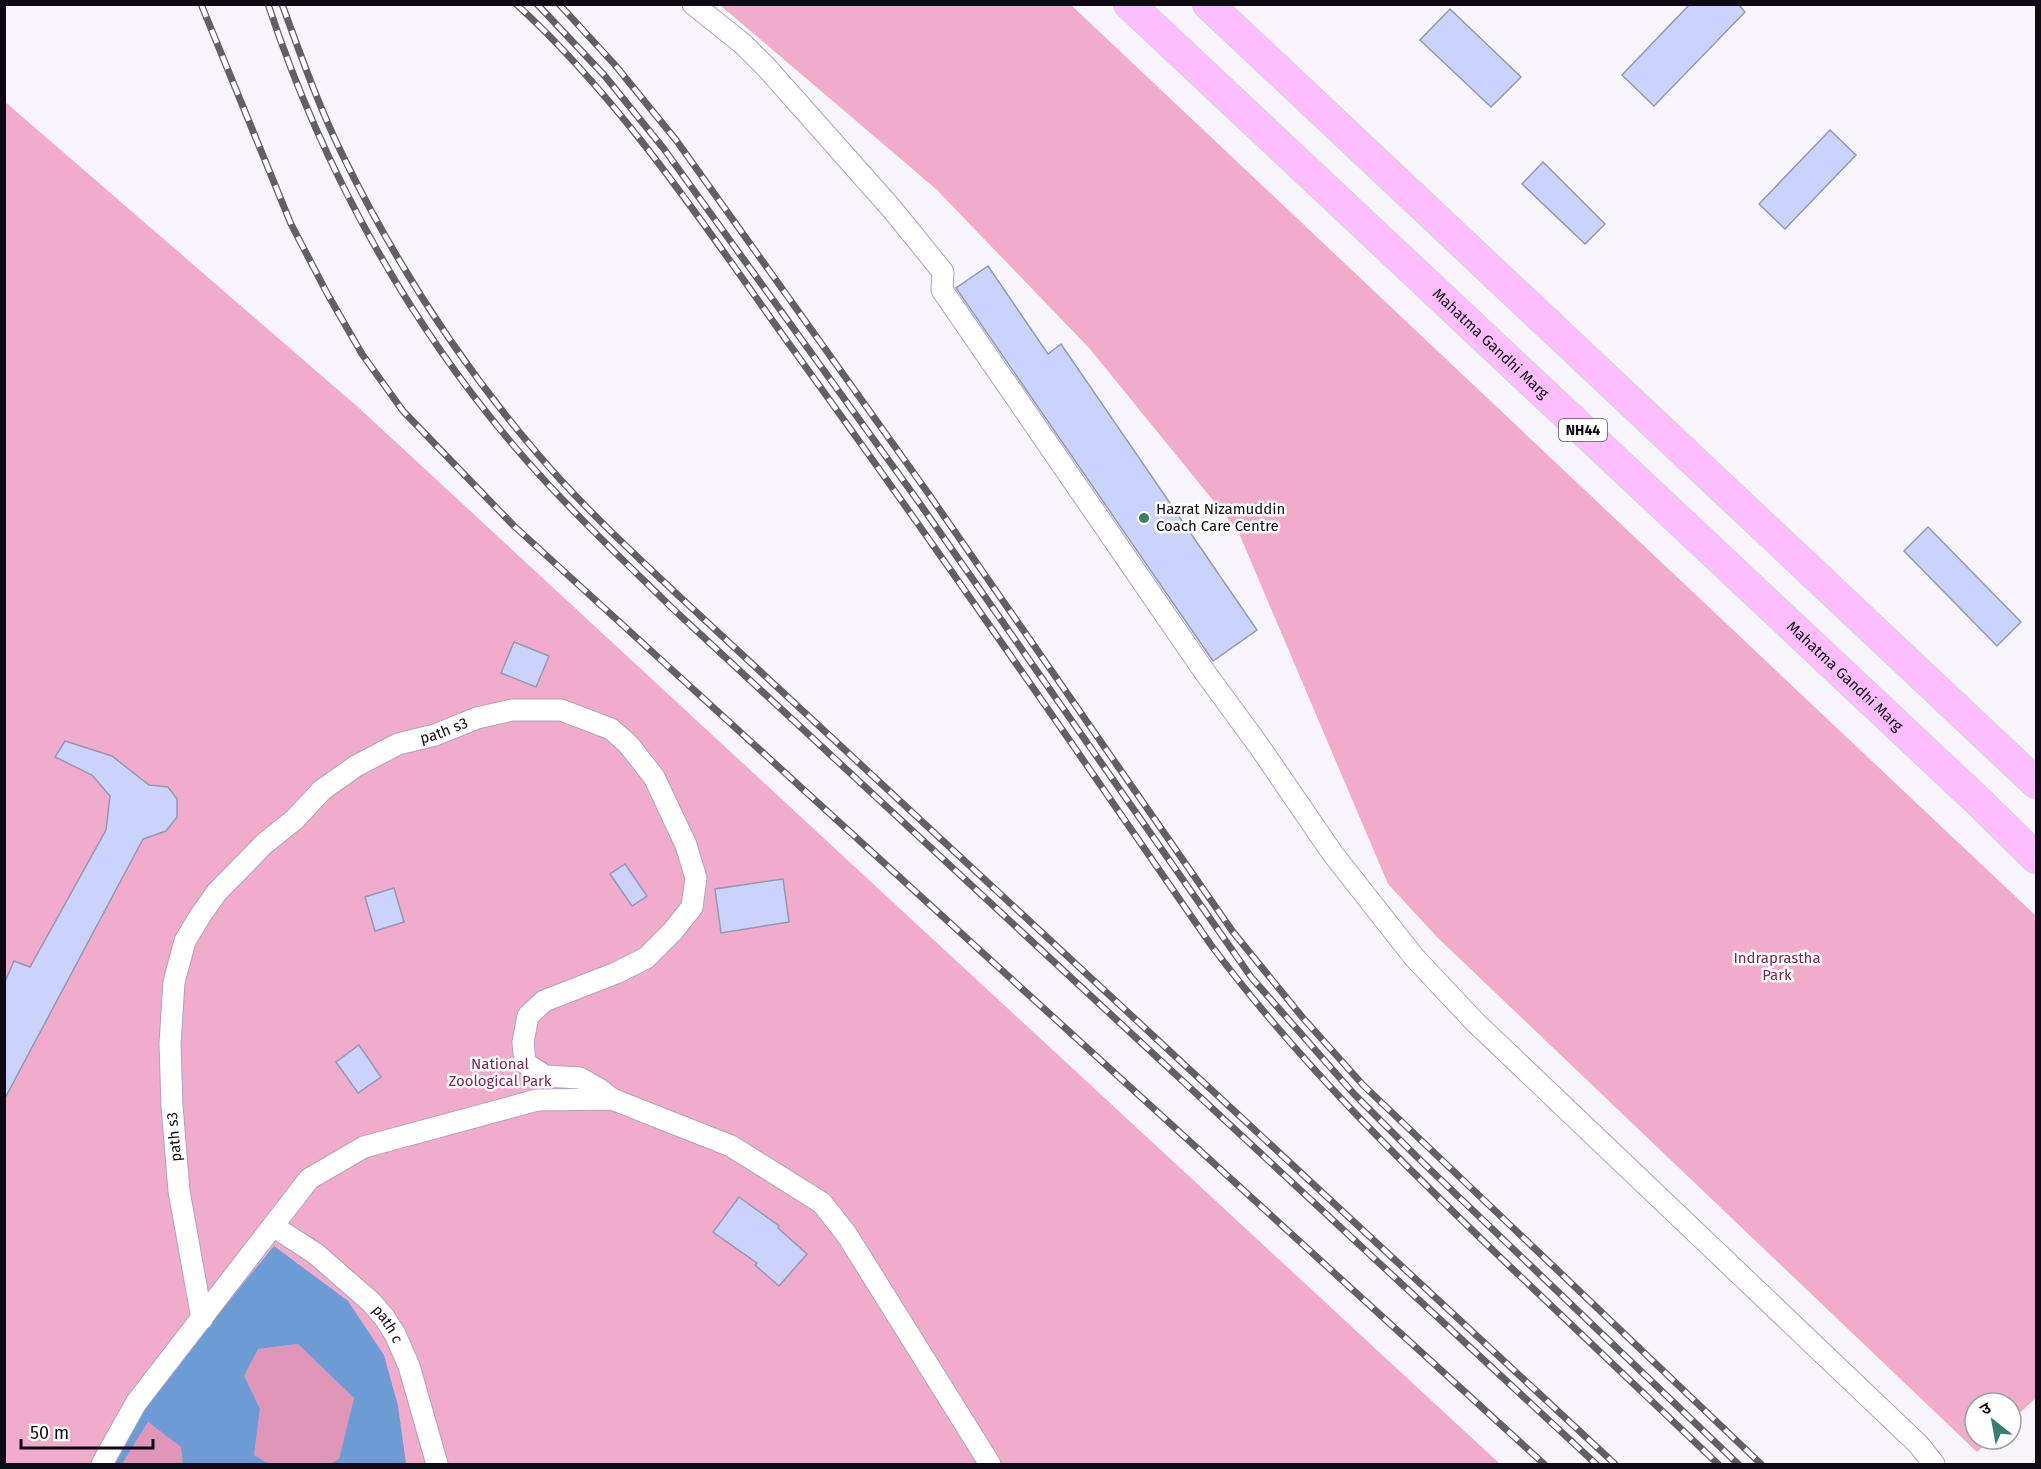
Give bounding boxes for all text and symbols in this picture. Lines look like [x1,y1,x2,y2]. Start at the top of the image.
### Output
street label: Mahatma Gandhi Marg [1429,285,1553,402]
road number: NH44 [1559,419,1607,441]
place label: Hazrat Nizamuddin Coach Care Centre [1156,500,1285,535]
marker: Hazrat Nizamuddin Coach Care Centre [1137,511,1151,525]
street label: Mahatma Gandhi Marg [1783,617,1907,735]
street label: path s3 [418,714,470,747]
park label: Indraprastha Park [1733,949,1821,984]
park label: National Zoological Park [448,1055,552,1090]
street label: path s3 [163,1112,185,1162]
street label: path c [368,1301,407,1346]
north arrow [1963,1391,2023,1451]
text: उ [1977,1398,1995,1419]
scale bar [21,1412,153,1450]
text: 50 m [30,1422,69,1444]

